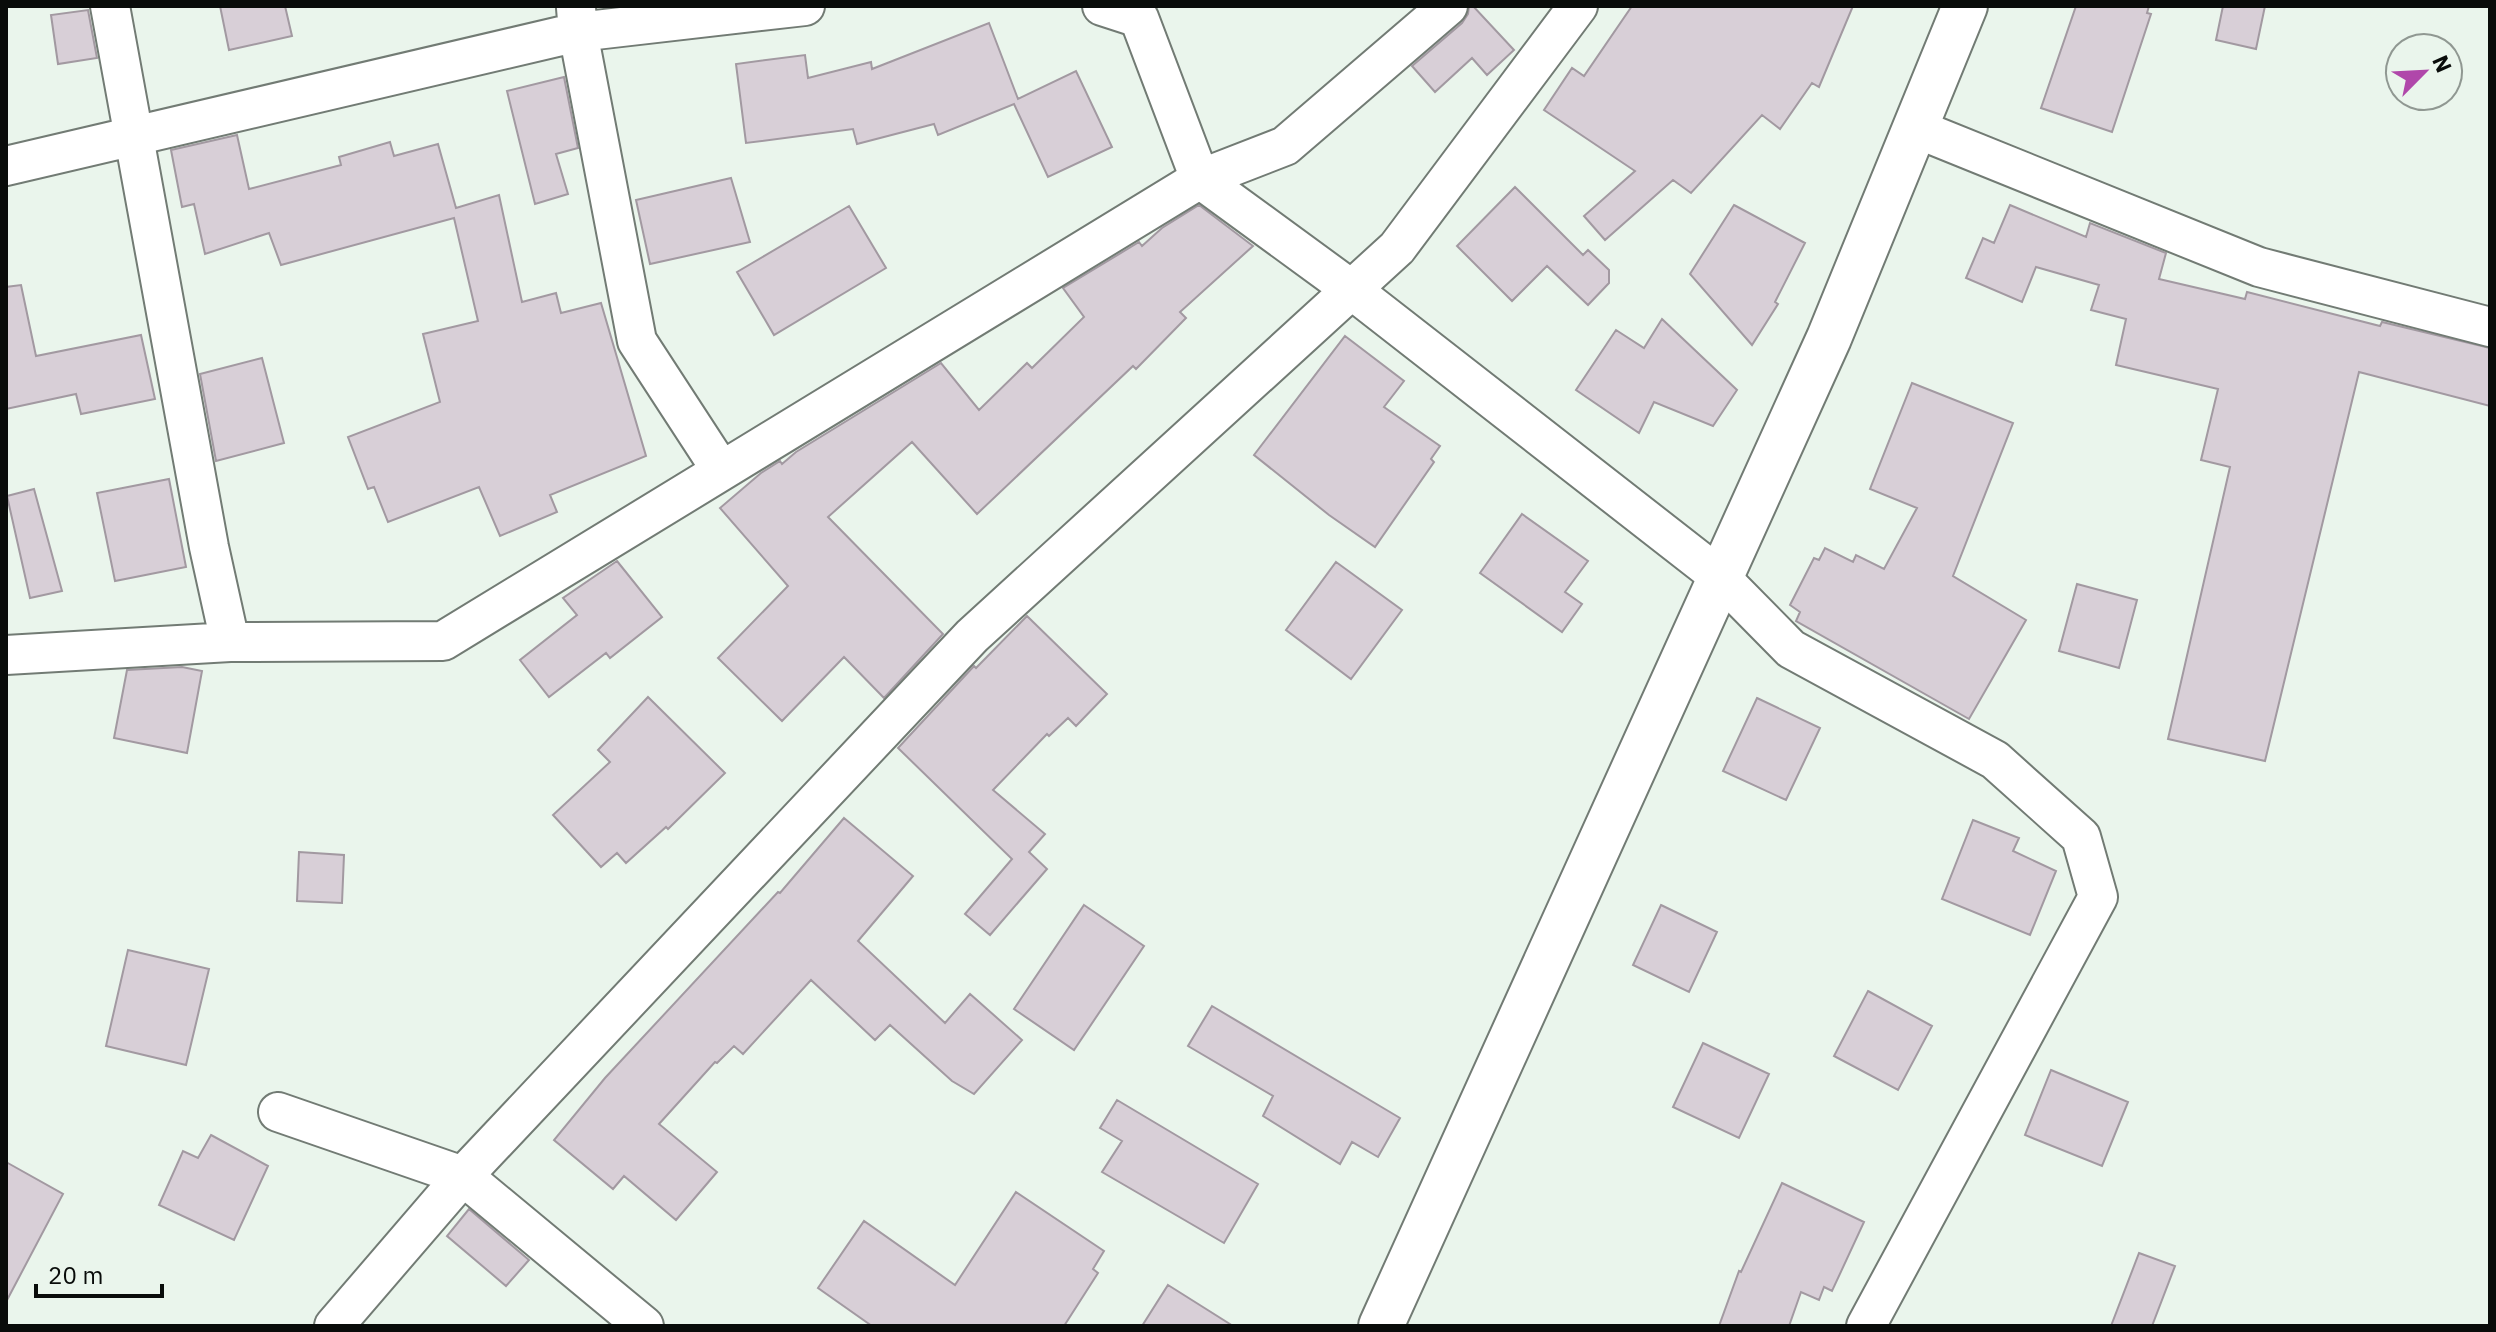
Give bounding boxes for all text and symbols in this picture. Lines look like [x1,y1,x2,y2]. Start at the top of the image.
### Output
north arrow [2384,32,2464,112]
text: N [2426,50,2459,77]
scale bar [36,1248,162,1298]
text: 20 m [48,1259,103,1291]

